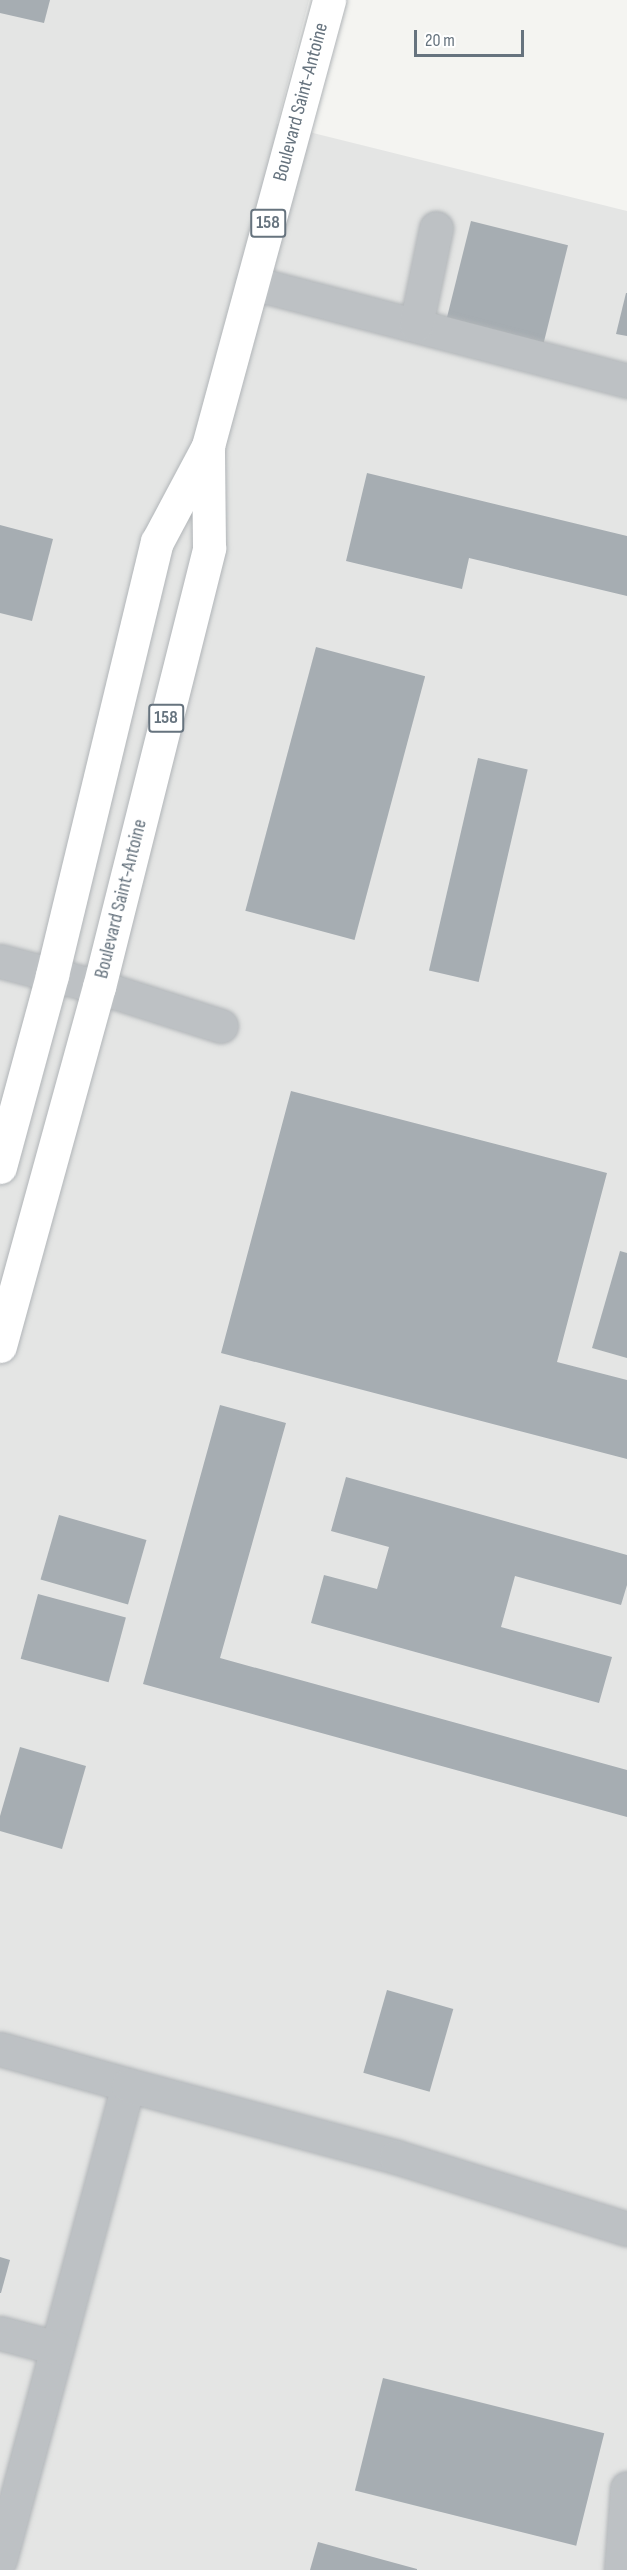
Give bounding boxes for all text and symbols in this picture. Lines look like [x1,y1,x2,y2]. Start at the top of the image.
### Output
scale bar [417,18,526,56]
street label: Boulevard Saint-Antoine [268,20,334,184]
text: 20 m [425,30,455,51]
road number: 158 [250,208,286,238]
road number: 158 [148,703,184,733]
street label: Boulevard Saint-Antoine [90,817,152,981]

